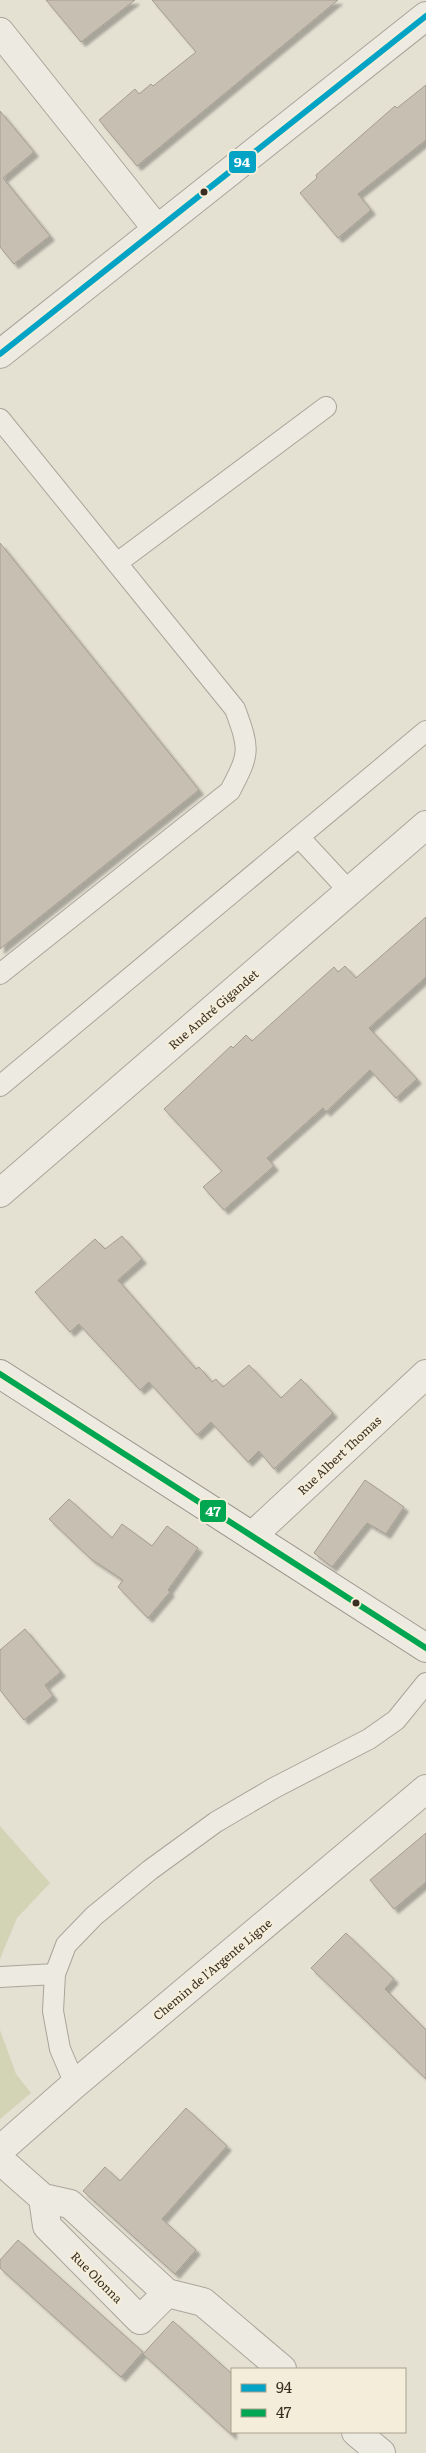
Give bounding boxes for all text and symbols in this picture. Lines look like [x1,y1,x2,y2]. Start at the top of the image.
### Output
line badge: 94 [228,150,257,174]
text: 94 [234,151,251,171]
unlabelled marker [199,187,209,197]
street label: Rue André Gigandet [164,965,262,1053]
street label: Rue Albert Thomas [293,1411,385,1499]
line badge: 47 [199,1499,227,1523]
text: 47 [205,1500,221,1520]
unlabelled marker [351,1598,361,1608]
street label: Chemin de l'Argente Ligne [149,1914,275,2024]
street label: Rue Olonna [67,2247,127,2307]
legend [231,2368,406,2433]
text: 94 [276,2375,292,2398]
text: 47 [276,2400,292,2423]

